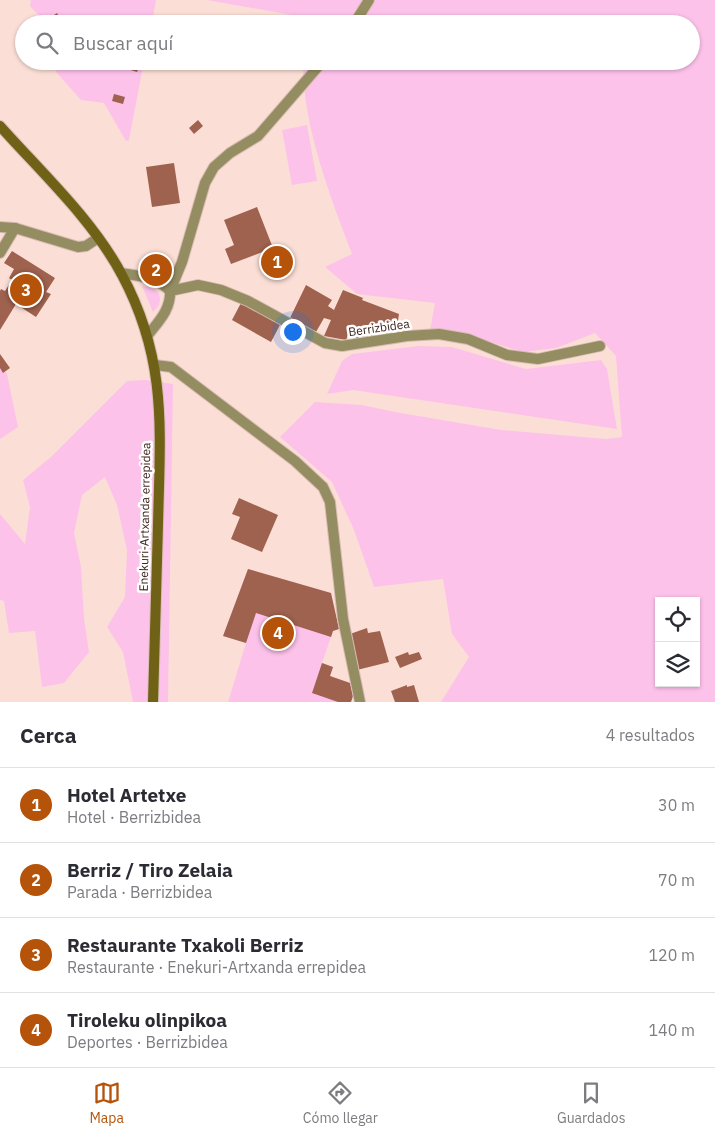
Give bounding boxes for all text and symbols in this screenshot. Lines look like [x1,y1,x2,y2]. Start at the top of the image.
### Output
search box [15,15,700,70]
icon: search [33,29,61,57]
text: Buscar aquí [73,31,173,55]
pin: 1 [261,243,293,281]
pin: 2 [140,251,172,289]
pin: 3 [10,271,42,309]
street label: Berrizbidea [347,316,411,339]
your location [280,319,306,345]
street label: Enekuri-Artxanda errepidea [136,442,153,592]
map controls [655,597,700,687]
button: locate [655,597,700,642]
pin: 4 [262,614,294,652]
button: layers [655,642,700,687]
text: Cerca [20,721,77,749]
text: 4 resultados [606,725,695,745]
text: Hotel Artetxe [67,783,186,807]
text: 1 [31,795,41,815]
text: 30 m [658,795,695,815]
text: Hotel · Berrizbidea [67,807,201,827]
text: Berriz / Tiro Zelaia [67,858,233,882]
text: 2 [31,870,41,890]
text: 70 m [658,870,695,890]
text: Parada · Berrizbidea [67,882,212,902]
text: Restaurante Txakoli Berriz [67,933,304,957]
text: 3 [31,945,41,965]
text: 120 m [648,945,695,965]
text: Restaurante · Enekuri-Artxanda errepidea [67,957,366,977]
text: Tiroleku olinpikoa [67,1008,227,1032]
text: 4 [31,1020,41,1040]
text: 140 m [648,1020,695,1040]
text: Deportes · Berrizbidea [67,1032,228,1052]
tab: Mapa [89,1079,124,1127]
tab: Cómo llegar [303,1079,378,1127]
tab: Guardados [557,1079,626,1127]

